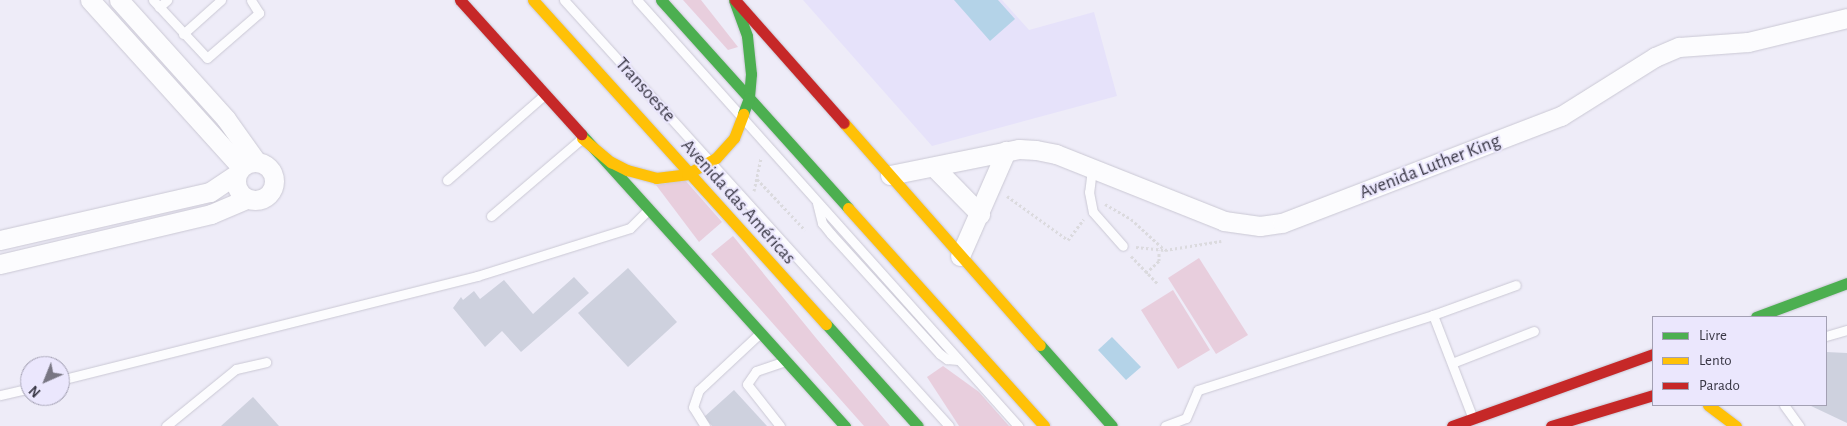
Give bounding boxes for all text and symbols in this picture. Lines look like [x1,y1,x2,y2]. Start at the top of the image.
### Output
street label: Transoeste [610,53,680,127]
street label: Avenida Luther King [1356,130,1504,204]
street label: Avenida das Américas [676,135,800,269]
legend [1652,316,1827,406]
text: Livre [1699,328,1727,343]
text: Lento [1699,353,1732,368]
north arrow [20,356,70,406]
text: Parado [1699,378,1740,393]
text: N [27,383,44,399]

